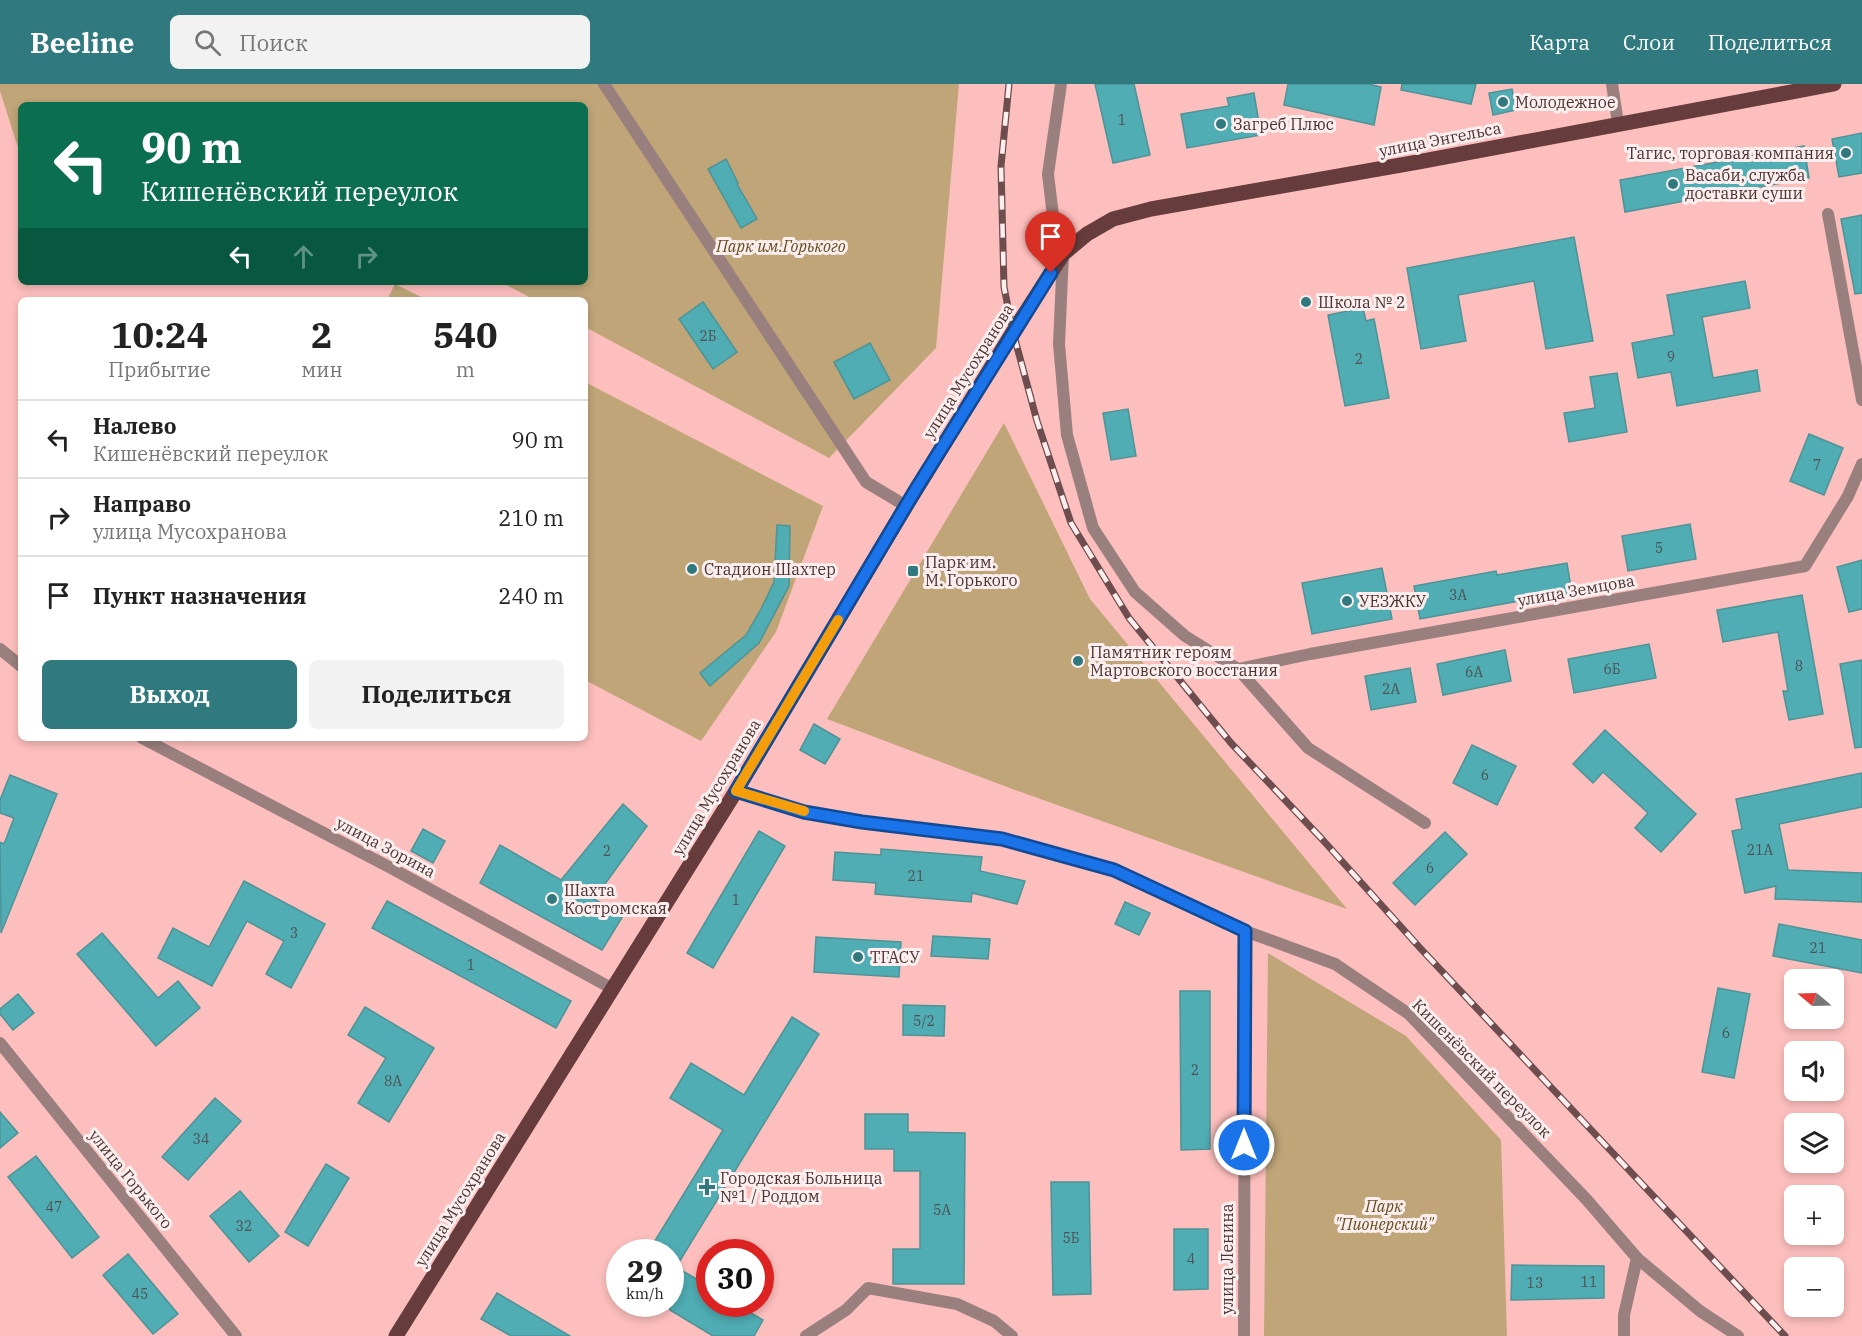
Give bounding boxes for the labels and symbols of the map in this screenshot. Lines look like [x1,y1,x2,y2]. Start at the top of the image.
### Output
place label: Молодежное [1515,92,1616,112]
marker: Молодежное [1496,95,1510,109]
house number: 1 [1118,111,1126,129]
place label: Загреб Плюс [1233,114,1334,134]
marker: Загреб Плюс [1214,117,1228,131]
street label: улица Энгельса [1377,117,1503,161]
place label: Тагис, торговая компания [1627,143,1834,163]
marker: Тагис, торговая компания [1839,146,1853,160]
place label: Васаби, служба доставки суши [1685,165,1806,203]
marker: Васаби, служба доставки суши [1666,177,1680,191]
pin [1025,211,1076,273]
park label: Парк им.Горького [715,236,846,256]
place label: Школа № 2 [1318,292,1406,312]
marker: Школа № 2 [1299,295,1313,309]
street label: улица Мусохранова [918,300,1018,442]
house number: 2Б [699,327,717,345]
house number: 9 [1667,348,1675,366]
house number: 2 [1355,350,1363,368]
house number: 7 [1813,456,1821,474]
house number: 5 [1655,539,1663,557]
place label: Парк им. М. Горького [925,552,1018,590]
place label: Стадион Шахтер [704,559,836,579]
marker: Стадион Шахтер [685,562,699,576]
marker: Парк им. М. Горького [906,564,920,578]
street label: улица Земцова [1516,570,1636,610]
house number: 3А [1449,586,1467,604]
place label: УЕЗЖКУ [1359,591,1427,611]
marker: УЕЗЖКУ [1340,594,1354,608]
place label: Памятник героям Мартовского восстания [1090,642,1278,680]
marker: Памятник героям Мартовского восстания [1071,654,1085,668]
house number: 8 [1795,657,1803,675]
house number: 6Б [1603,660,1621,678]
house number: 6А [1465,663,1483,681]
house number: 2А [1382,680,1400,698]
street label: улица Мусохранова [667,715,765,859]
house number: 6 [1481,766,1489,784]
street label: улица Зорина [333,812,439,882]
house number: 21А [1747,841,1774,859]
house number: 2 [603,842,611,860]
house number: 6 [1426,859,1434,877]
house number: 21 [908,867,924,885]
place label: Шахта Костромская [564,880,667,918]
house number: 1 [732,891,740,909]
marker: Шахта Костромская [545,892,559,906]
house number: 3 [290,924,298,942]
house number: 21 [1810,939,1826,957]
place label: ТГАСУ [870,947,920,967]
marker: ТГАСУ [851,950,865,964]
house number: 1 [467,956,475,974]
north arrow [1784,969,1844,1029]
street label: Кишенёвский переулок [1408,994,1556,1142]
house number: 5/2 [913,1012,935,1030]
house number: 6 [1722,1024,1730,1042]
house number: 2 [1191,1061,1199,1079]
house number: 8А [384,1072,402,1090]
position arrow [1212,1113,1276,1177]
street label: улица Горького [85,1125,177,1233]
street label: улица Мусохранова [410,1128,510,1270]
house number: 34 [193,1130,209,1148]
place label: Городская Больница №1 / Роддом [720,1168,883,1206]
marker: Городская Больница №1 / Роддом [698,1178,716,1196]
park label: Парк "Пионерский" [1335,1196,1435,1234]
house number: 47 [46,1198,62,1216]
house number: 5А [933,1201,951,1219]
street label: улица Ленина [1217,1203,1237,1315]
house number: 32 [236,1217,252,1235]
house number: 5Б [1062,1229,1080,1247]
speed limit sign: 30 [696,1239,774,1317]
house number: 4 [1187,1250,1195,1268]
house number: 11 [1581,1273,1597,1291]
house number: 13 [1527,1274,1543,1292]
house number: 45 [132,1285,148,1303]

